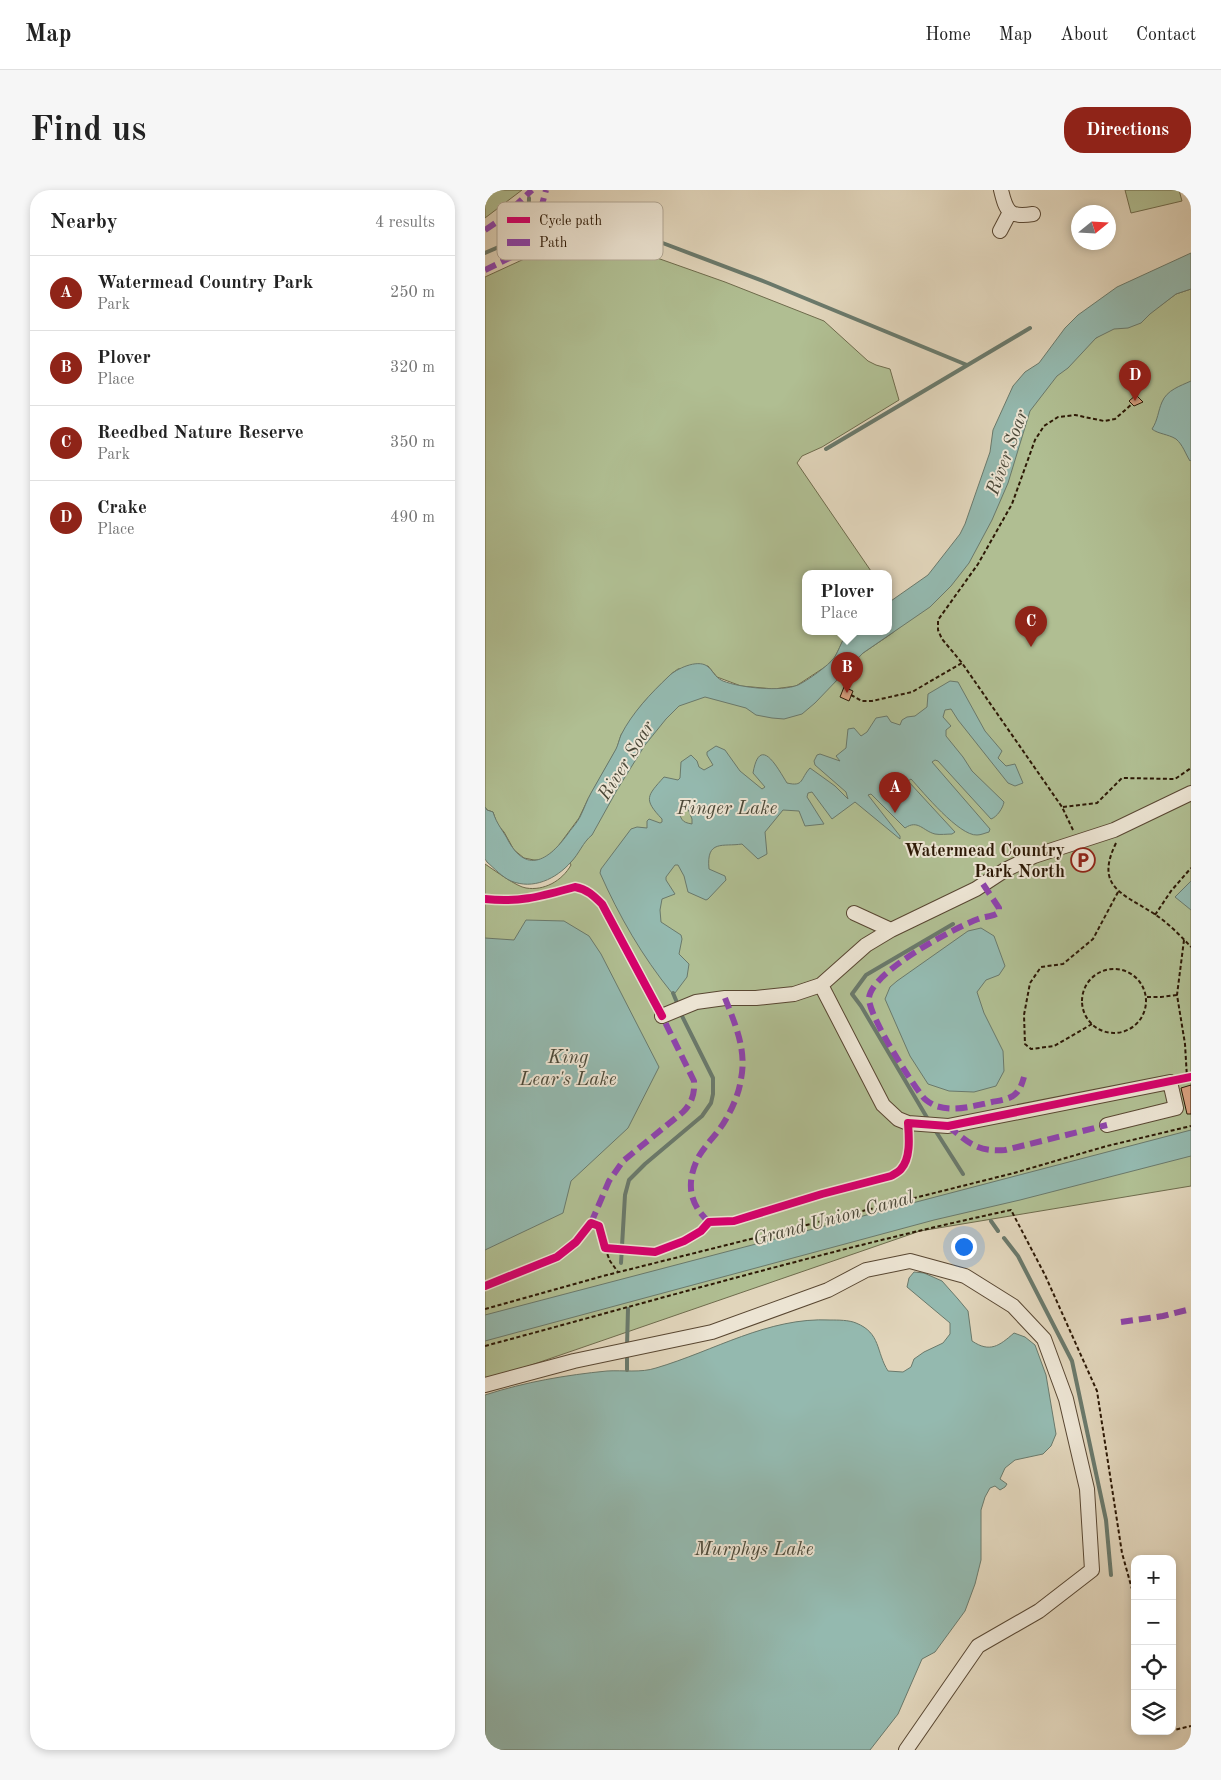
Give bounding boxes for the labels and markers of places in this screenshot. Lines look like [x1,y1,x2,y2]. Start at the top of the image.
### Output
pin: D [1119,360,1151,401]
pin: C [1015,606,1047,647]
pin: B [831,652,863,693]
pin: A [879,772,911,813]
place label: Watermead Country Park North [904,842,1065,881]
parking icon: Watermead Country Park North [1070,847,1096,873]

